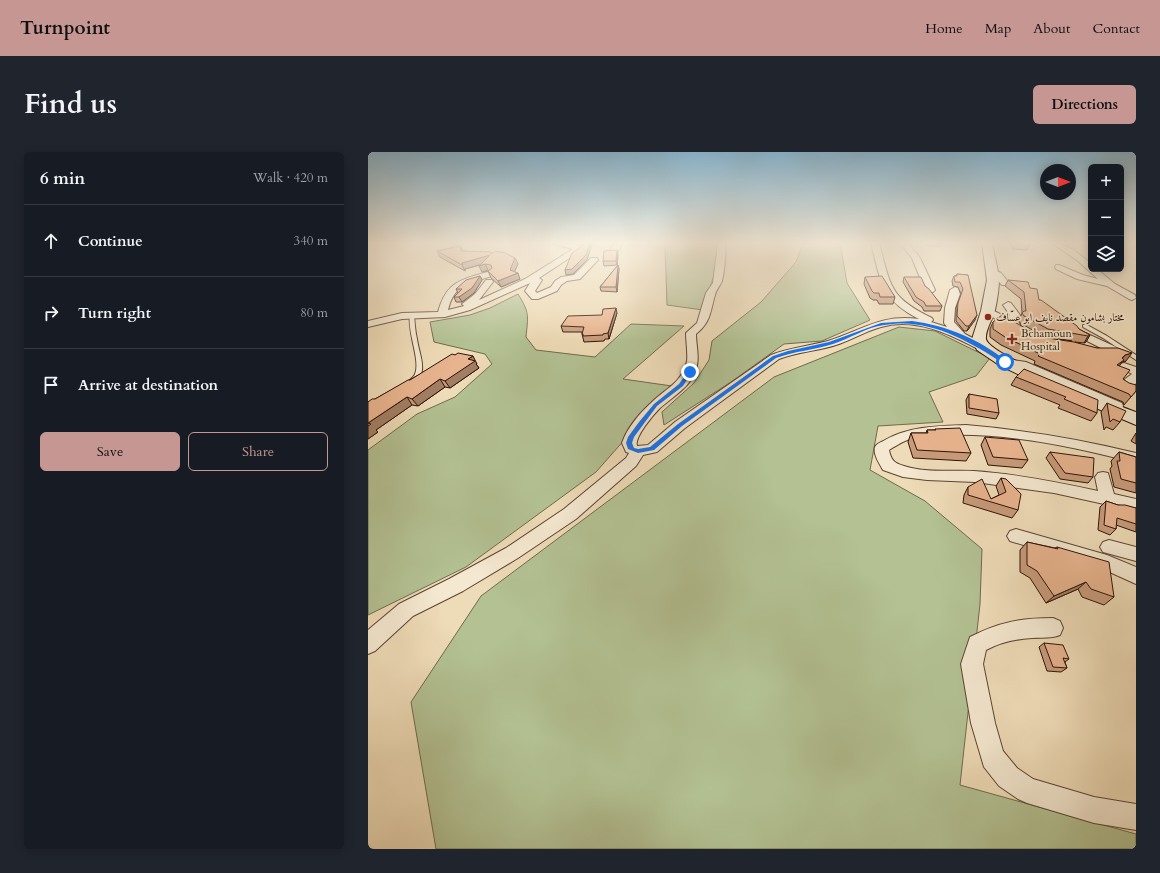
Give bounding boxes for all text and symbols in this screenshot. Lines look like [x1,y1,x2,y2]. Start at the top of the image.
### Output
text: Turnpoint [20,15,110,41]
text: Home [925,19,963,38]
text: Map [985,19,1011,38]
text: About [1033,19,1070,38]
text: Contact [1092,19,1140,38]
text: Find us [24,85,117,123]
button: Directions [1033,85,1136,124]
north arrow [1040,164,1076,200]
map controls [1088,164,1124,272]
button: + [1088,164,1124,200]
text: 6 min [40,167,85,190]
text: Walk · 420 m [253,169,328,187]
button: − [1088,200,1124,236]
icon: ahead [40,230,62,252]
text: Continue [78,231,143,251]
text: 340 m [294,232,328,250]
button: layers [1088,236,1124,272]
icon: right [40,302,62,324]
text: Turn right [78,303,151,323]
text: 80 m [300,304,328,322]
place label: مختار بشامون مقصد نايف ابو عسّاف [996,310,1124,325]
marker: مختار بشامون مقصد نايف ابو عسّاف [983,312,993,322]
place label: Bchamoun Hospital [1021,326,1073,354]
marker: Bchamoun Hospital [1006,333,1018,345]
route start [996,353,1014,371]
route end [681,363,699,381]
icon: arrive [40,374,62,396]
text: Arrive at destination [78,375,218,395]
button: Save [40,432,180,471]
button: Share [188,432,328,471]

